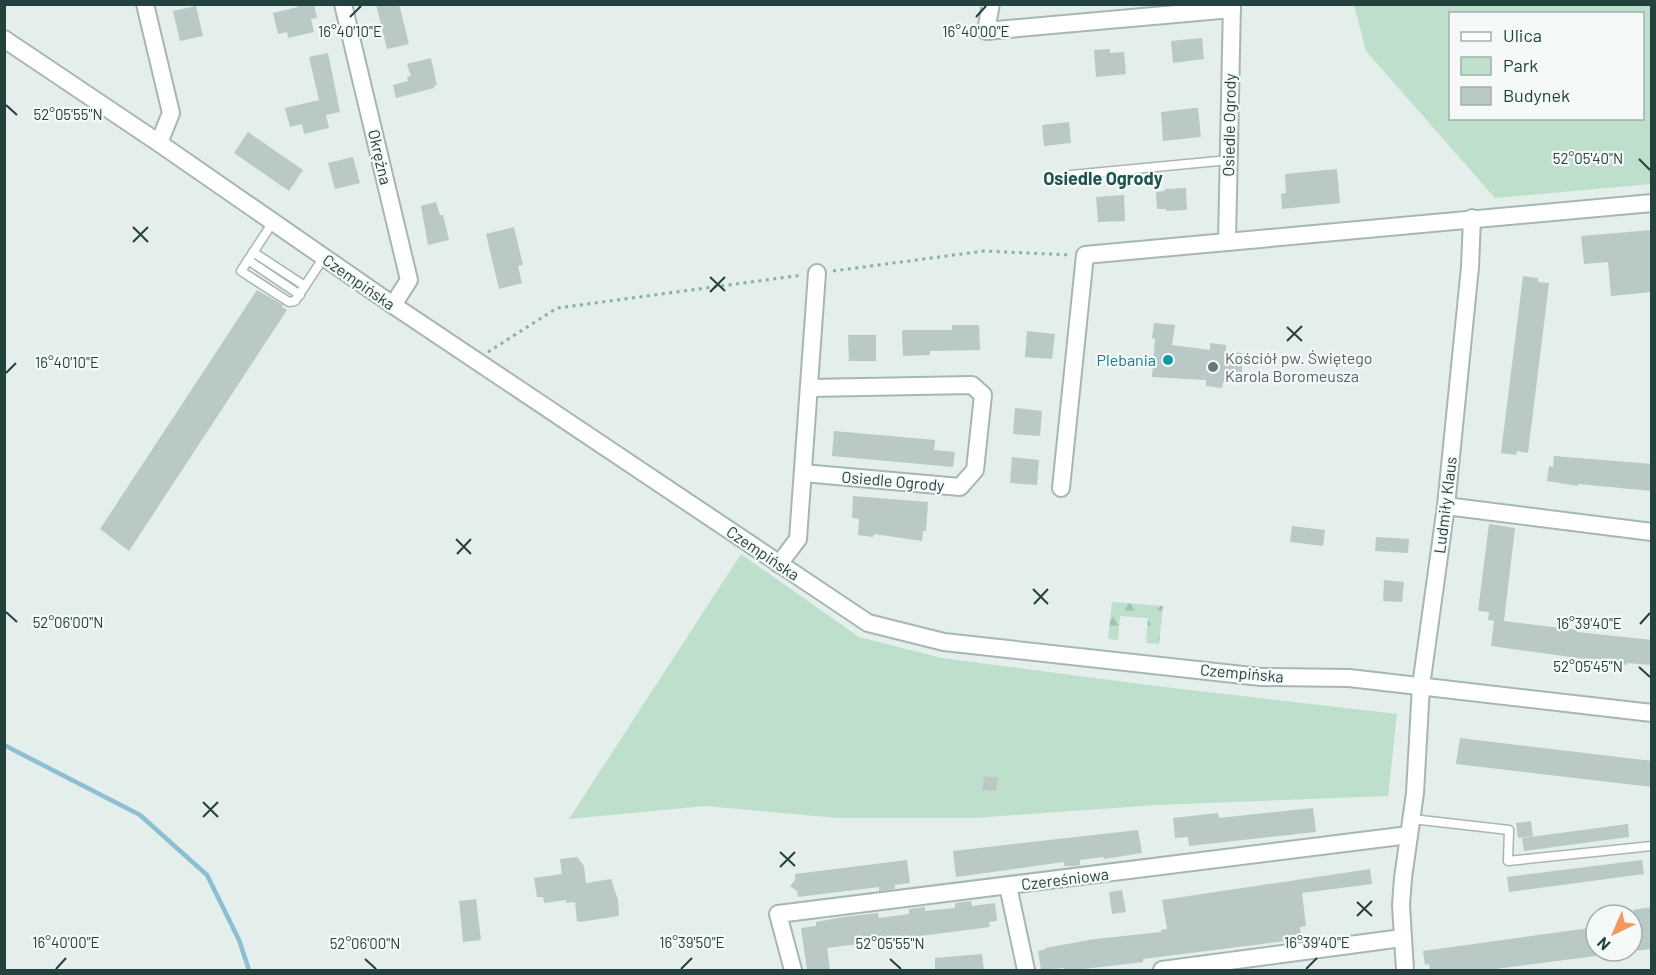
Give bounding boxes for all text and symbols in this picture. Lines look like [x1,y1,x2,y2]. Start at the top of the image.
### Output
legend [1449,12,1644,120]
text: 16°40'10"E [318,22,382,40]
text: 16°40'00"E [942,22,1010,40]
text: Ulica [1503,24,1542,46]
text: Park [1503,54,1538,76]
street label: Osiedle Ogrody [1218,73,1239,177]
text: Budynek [1503,84,1570,106]
text: 52°05'55"N [33,105,103,123]
street label: Okrężna [365,127,396,186]
text: 52°05'40"N [1553,149,1623,167]
district label: Osiedle Ogrody [1043,167,1163,189]
street label: Czempińska [319,250,399,313]
place label: Kościół pw. Świętego Karola Boromeusza [1225,348,1373,385]
place label: Plebania [1097,350,1156,369]
text: 16°40'10"E [35,353,99,371]
marker: Plebania [1161,353,1175,367]
marker: Kościół pw. Świętego Karola Boromeusza [1206,360,1220,374]
street label: Ludmiły Klaus [1429,455,1460,555]
street label: Osiedle Ogrody [841,467,946,495]
street label: Czempińska [723,521,803,584]
text: 52°06'00"N [33,613,103,631]
text: 16°39'40"E [1556,614,1622,632]
text: 52°05'45"N [1553,657,1623,675]
street label: Czempińska [1199,659,1285,686]
street label: Czereśniowa [1020,864,1110,893]
north arrow [1584,903,1644,963]
text: 16°40'00"E [32,933,100,951]
text: 16°39'50"E [659,933,725,951]
text: 16°39'40"E [1284,933,1350,951]
text: 52°06'00"N [330,934,400,952]
text: 52°05'55"N [855,934,925,952]
text: N [1593,934,1614,955]

